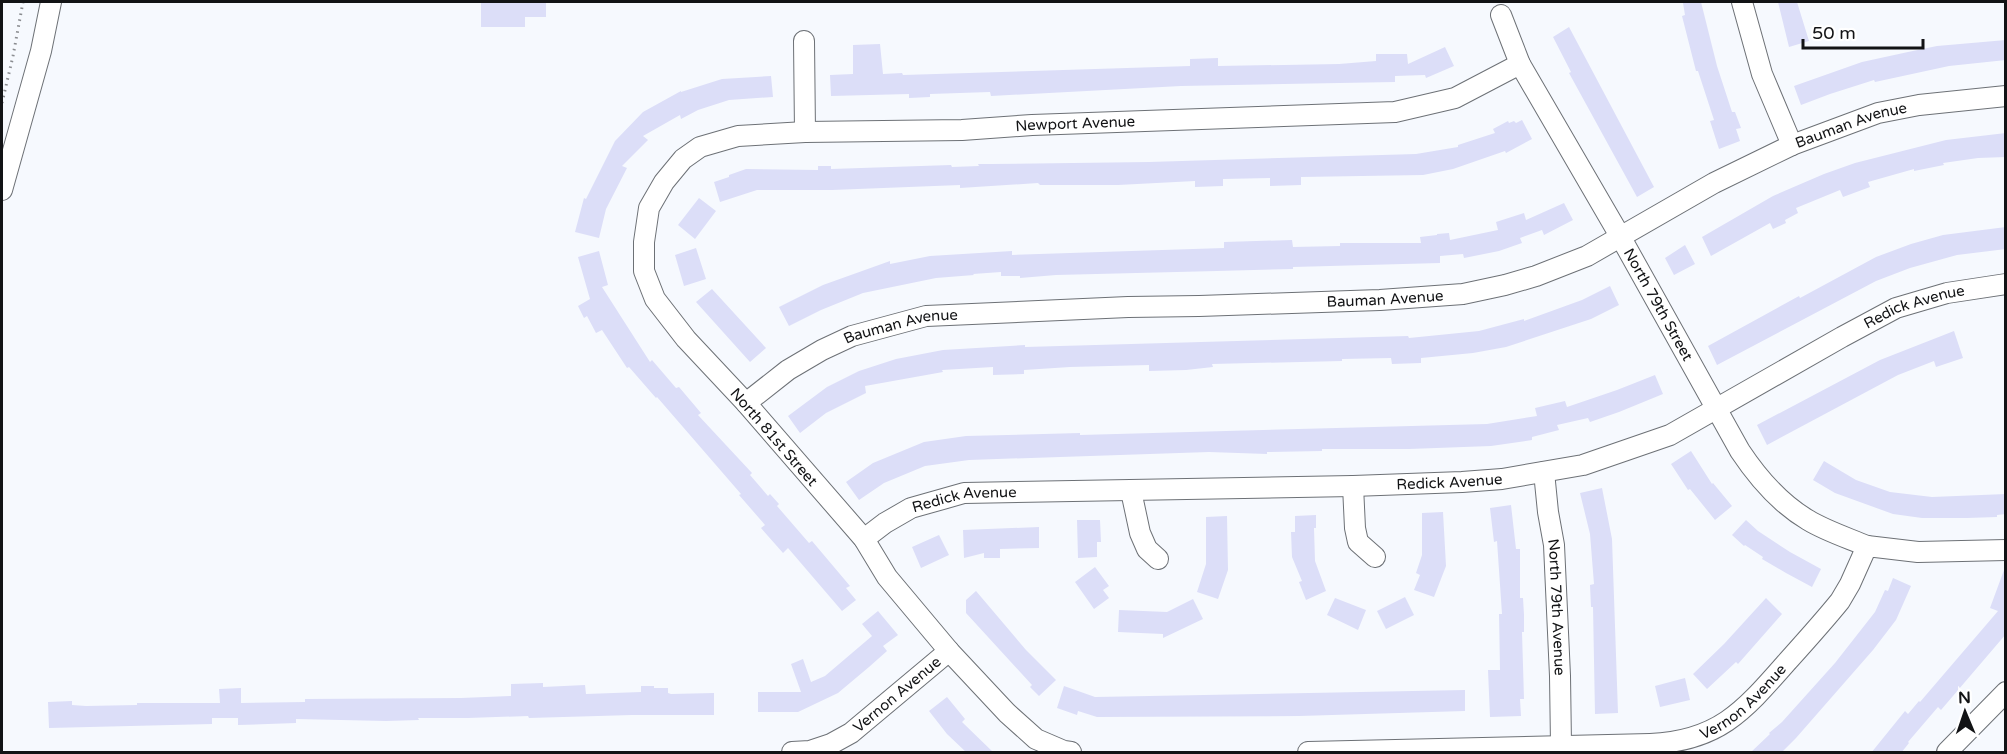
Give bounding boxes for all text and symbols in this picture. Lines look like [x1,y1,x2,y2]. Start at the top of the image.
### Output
scale bar [1803,12,1923,50]
text: 50 m [1812,22,1856,44]
street label: Bauman Avenue [1793,99,1908,152]
street label: Newport Avenue [1015,112,1135,135]
street label: North 79th Street [1620,245,1697,364]
street label: Redick Avenue [1861,281,1966,333]
street label: Bauman Avenue [1326,286,1444,311]
street label: Bauman Avenue [841,306,958,348]
street label: North 81st Street [727,384,822,490]
street label: Redick Avenue [1396,470,1503,493]
street label: Redick Avenue [910,483,1017,516]
street label: North 79th Avenue [1544,537,1569,676]
street label: Vernon Avenue [849,653,945,736]
street label: Vernon Avenue [1697,660,1790,743]
north arrow [1935,682,1995,742]
text: N [1958,688,1971,708]

